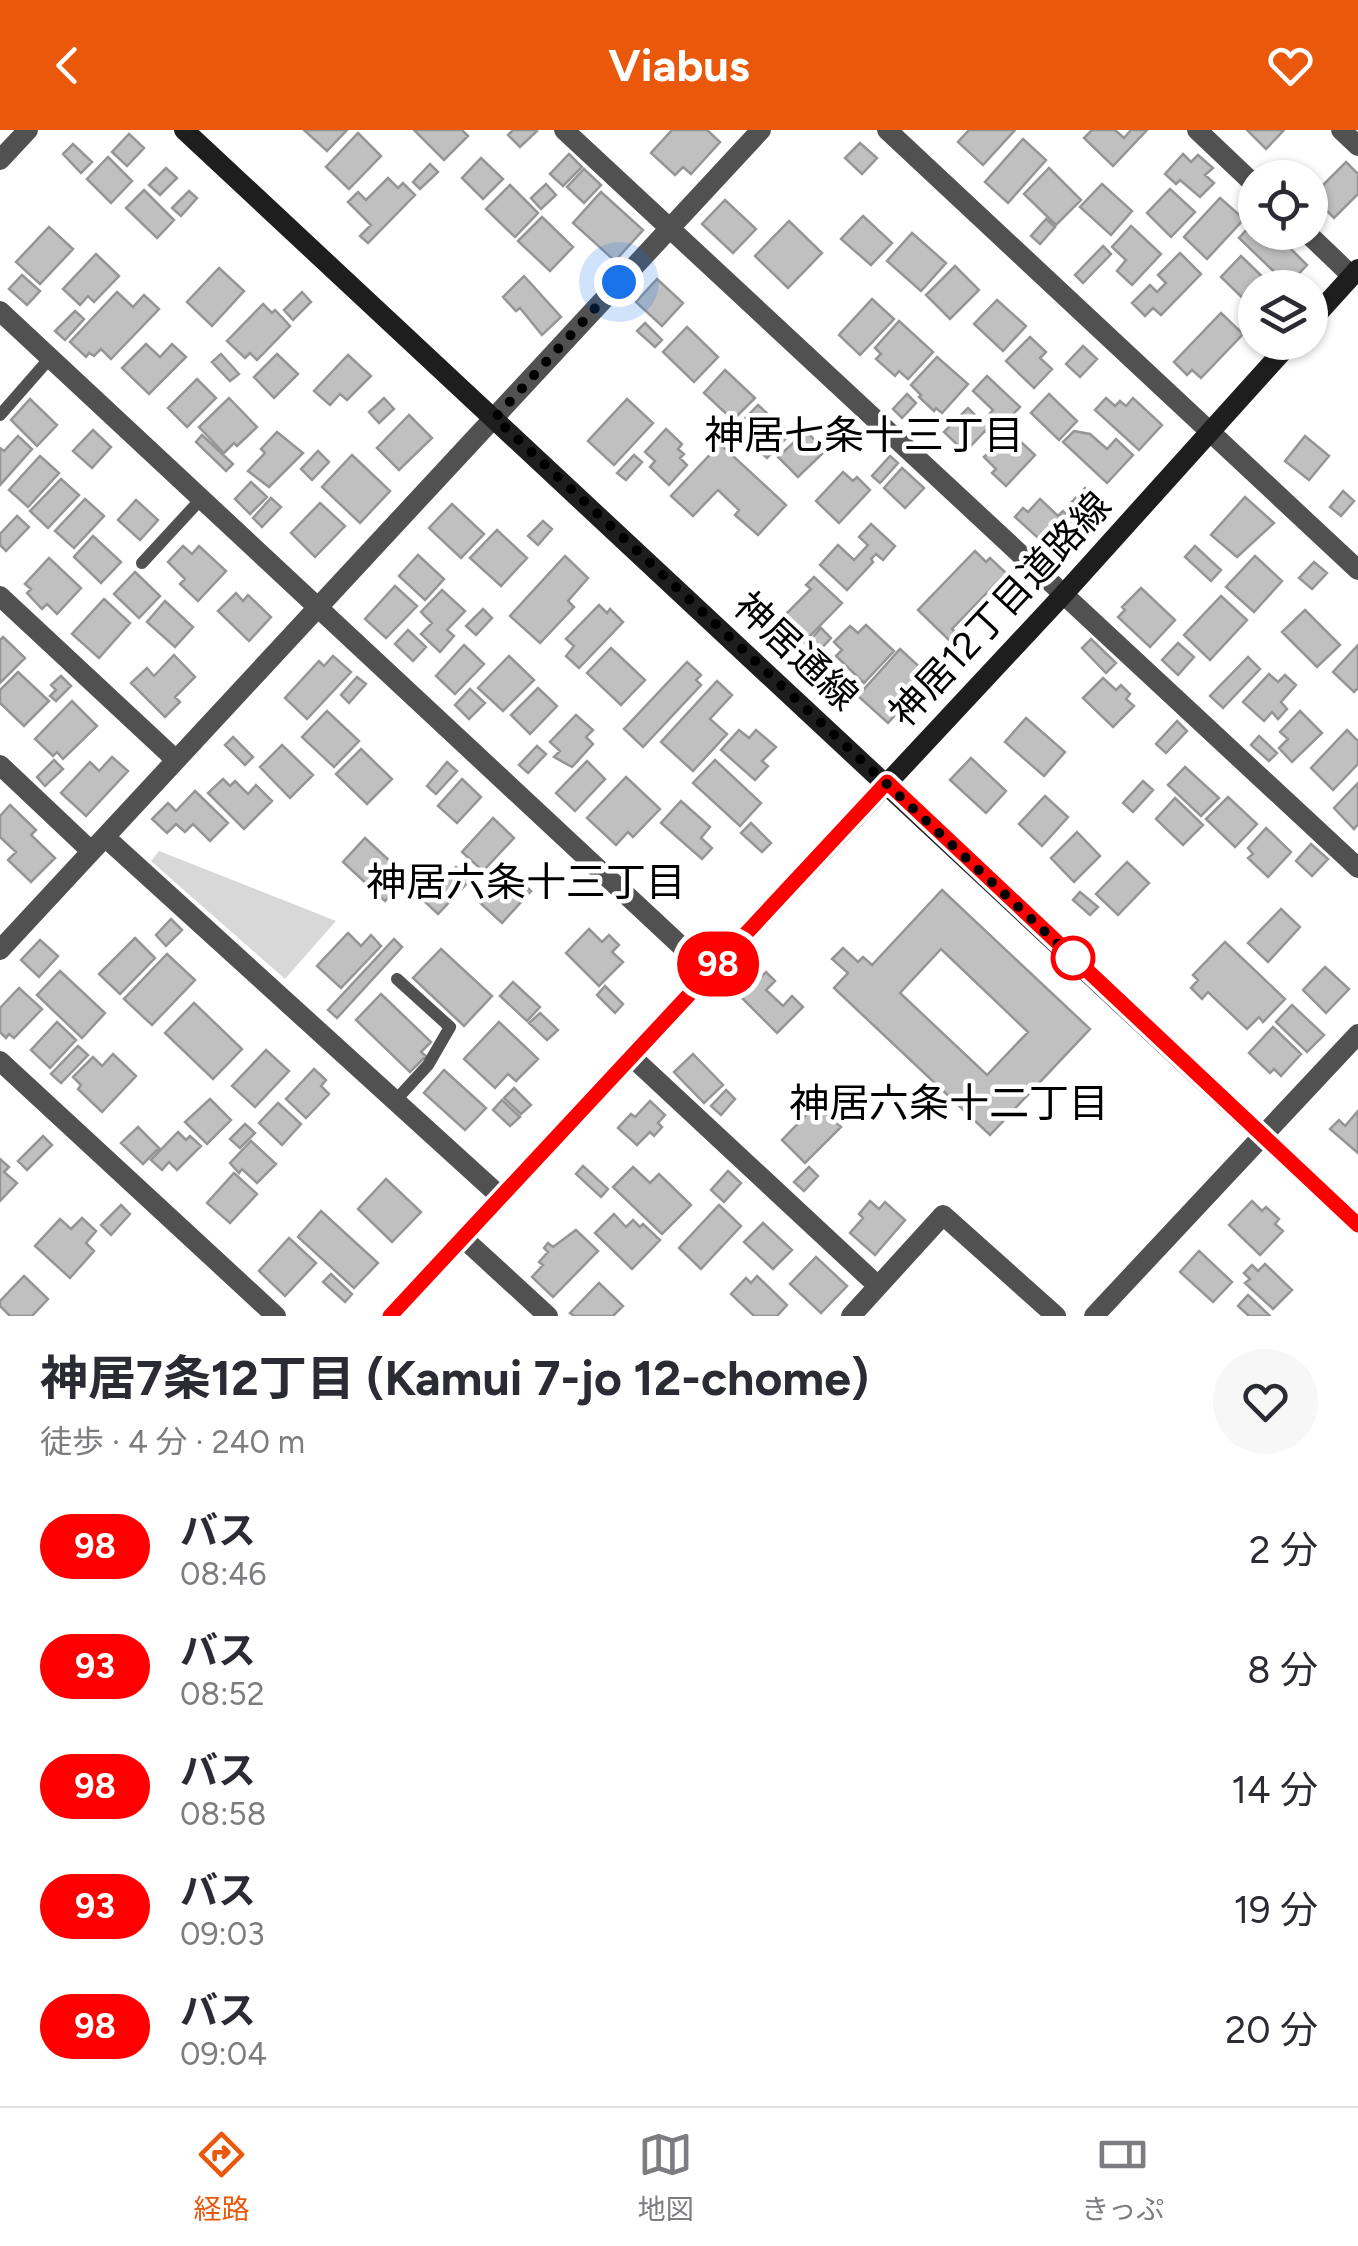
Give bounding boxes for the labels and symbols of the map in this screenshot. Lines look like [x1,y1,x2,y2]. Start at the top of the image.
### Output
your location [594,257,644,307]
district label: 神居七条十三丁目 [704,411,1024,459]
street label: 神居12丁目道路線 [880,483,1120,735]
street label: 神居通線 [725,582,867,720]
district label: 神居六条十三丁目 [366,858,686,906]
line badge: 98 [673,932,763,996]
unlabelled marker [1052,937,1094,979]
district label: 神居六条十二丁目 [789,1079,1109,1127]

